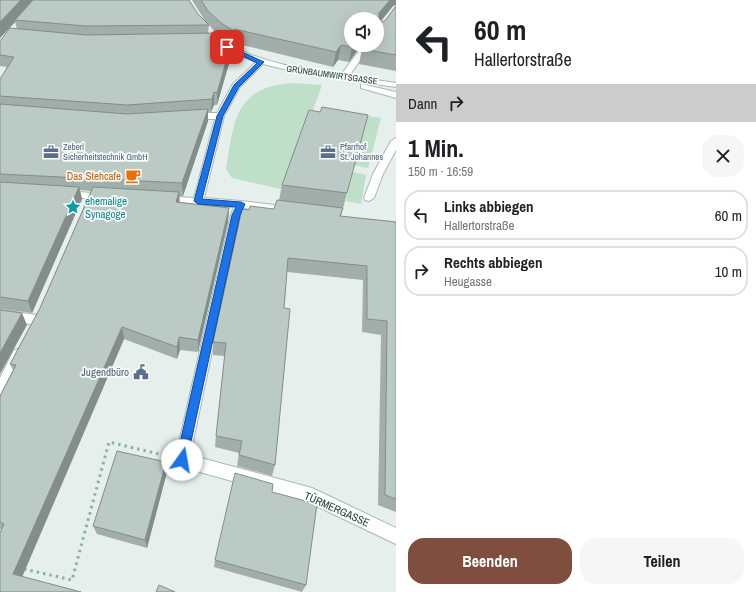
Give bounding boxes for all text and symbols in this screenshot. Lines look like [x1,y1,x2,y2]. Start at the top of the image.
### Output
text: 60 m [474,11,526,49]
map controls [344,12,384,52]
button: sound [344,12,384,52]
icon: left [408,16,460,68]
pin [210,30,244,64]
icon: arrive [216,36,238,58]
text: Hallertorstraße [474,47,572,72]
street label: GRÜNBAUMWIRTSGASSE [286,63,379,87]
icon: right [445,92,467,114]
text: Dann [408,93,437,114]
text: 1 Min. [408,132,464,164]
button: close [702,135,744,177]
place label: Zeberl Sicherheitstechnik GmbH [63,141,148,163]
place label: Pfarrhof St. Johannes [340,141,383,163]
office icon: Zeberl Sicherheitstechnik GmbH [42,143,60,161]
office icon: Pfarrhof St. Johannes [319,143,337,161]
text: 150 m · 16:59 [408,163,473,180]
cafe icon: Das Stehcafe [124,167,142,185]
place label: Das Stehcafe [67,169,121,183]
place label: ehemalige Synagoge [85,194,127,221]
text: Links abbiegen [444,196,534,217]
place icon: ehemalige Synagoge [64,198,82,216]
icon: left [410,204,432,226]
text: 60 m [715,205,742,226]
text: Hallertorstraße [444,217,515,234]
text: Rechts abbiegen [444,252,542,273]
icon: right [410,260,432,282]
text: 10 m [715,261,742,282]
text: Heugasse [444,273,492,290]
public building icon: Jugendbüro [132,363,150,381]
place label: Jugendbüro [81,365,129,379]
position arrow [161,439,203,481]
street label: TÜRMERGASSE [302,488,372,530]
button: Beenden [408,538,572,584]
button: Teilen [580,538,744,584]

